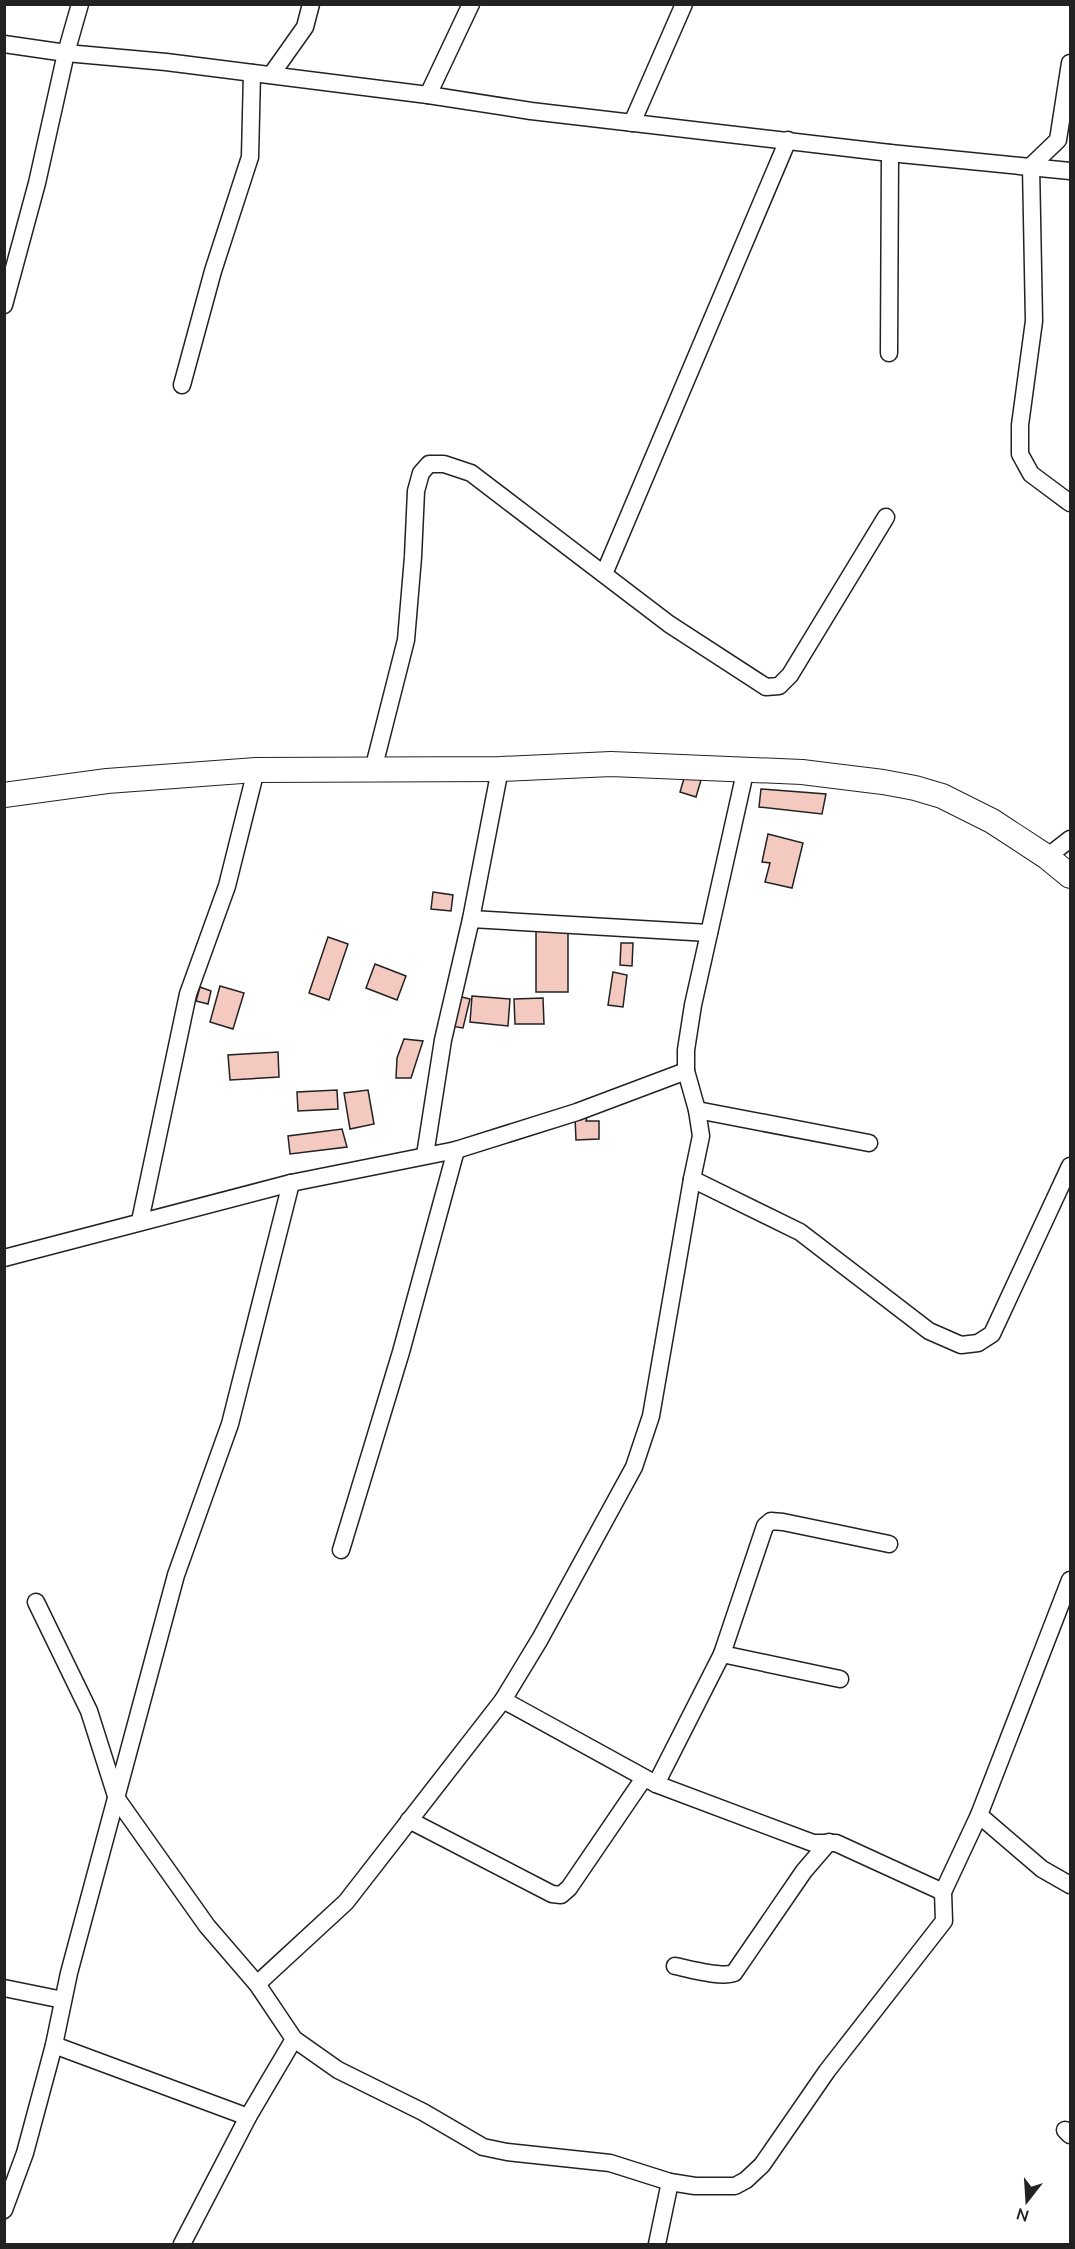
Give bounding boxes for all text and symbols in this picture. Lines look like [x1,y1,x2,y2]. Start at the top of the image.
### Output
north arrow [997,2171,1057,2231]
text: N [1014,2202,1032,2227]

